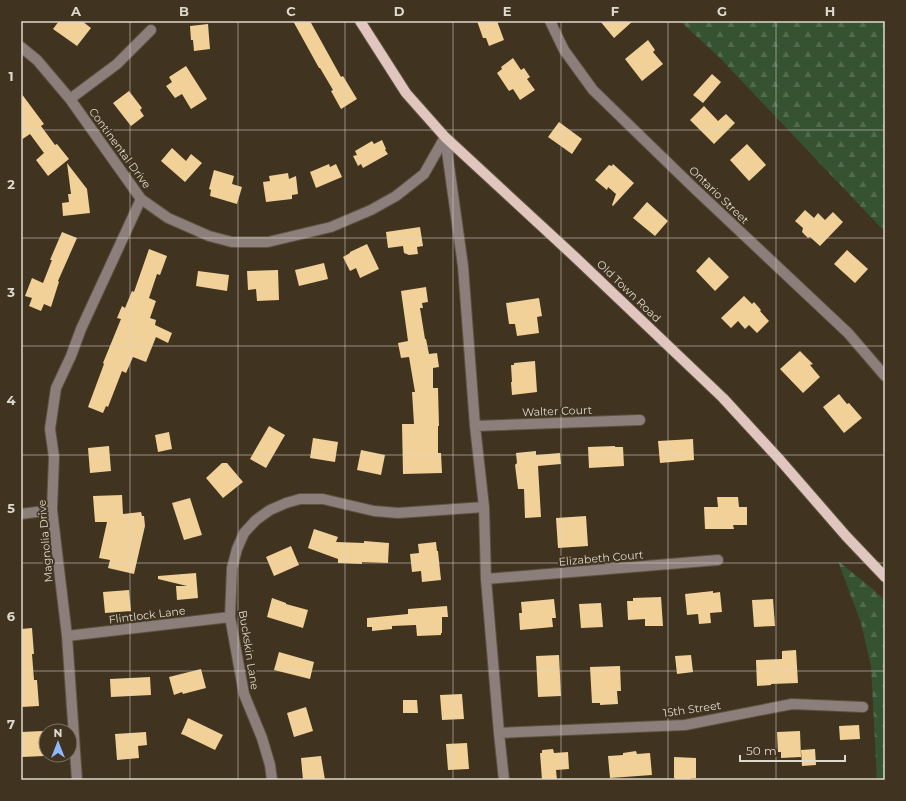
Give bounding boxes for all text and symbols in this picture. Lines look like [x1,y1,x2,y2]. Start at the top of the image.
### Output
text: A [70,3,82,19]
text: B [179,3,189,19]
text: C [286,3,296,19]
text: D [394,3,405,19]
text: E [503,3,512,19]
text: F [611,3,619,19]
text: G [717,3,727,19]
text: H [825,3,835,19]
text: 1 [8,68,14,84]
street label: Continental Drive [86,105,154,191]
street label: Ontario Street [686,163,752,227]
text: 2 [7,176,15,192]
street label: Old Town Road [594,257,664,325]
text: 3 [6,284,15,300]
text: 4 [7,392,16,408]
street label: Walter Court [522,403,593,419]
street label: Magnolia Drive [34,499,56,583]
text: 5 [7,500,15,516]
street label: Elizabeth Court [558,547,645,569]
street label: Flintlock Lane [108,603,187,627]
text: 6 [7,608,16,624]
street label: Buckskin Lane [236,609,262,691]
street label: 15th Street [662,698,722,720]
text: 7 [7,716,15,732]
north arrow [38,723,78,763]
text: N [54,726,62,740]
scale bar [740,737,845,763]
text: 50 m [746,743,777,758]

